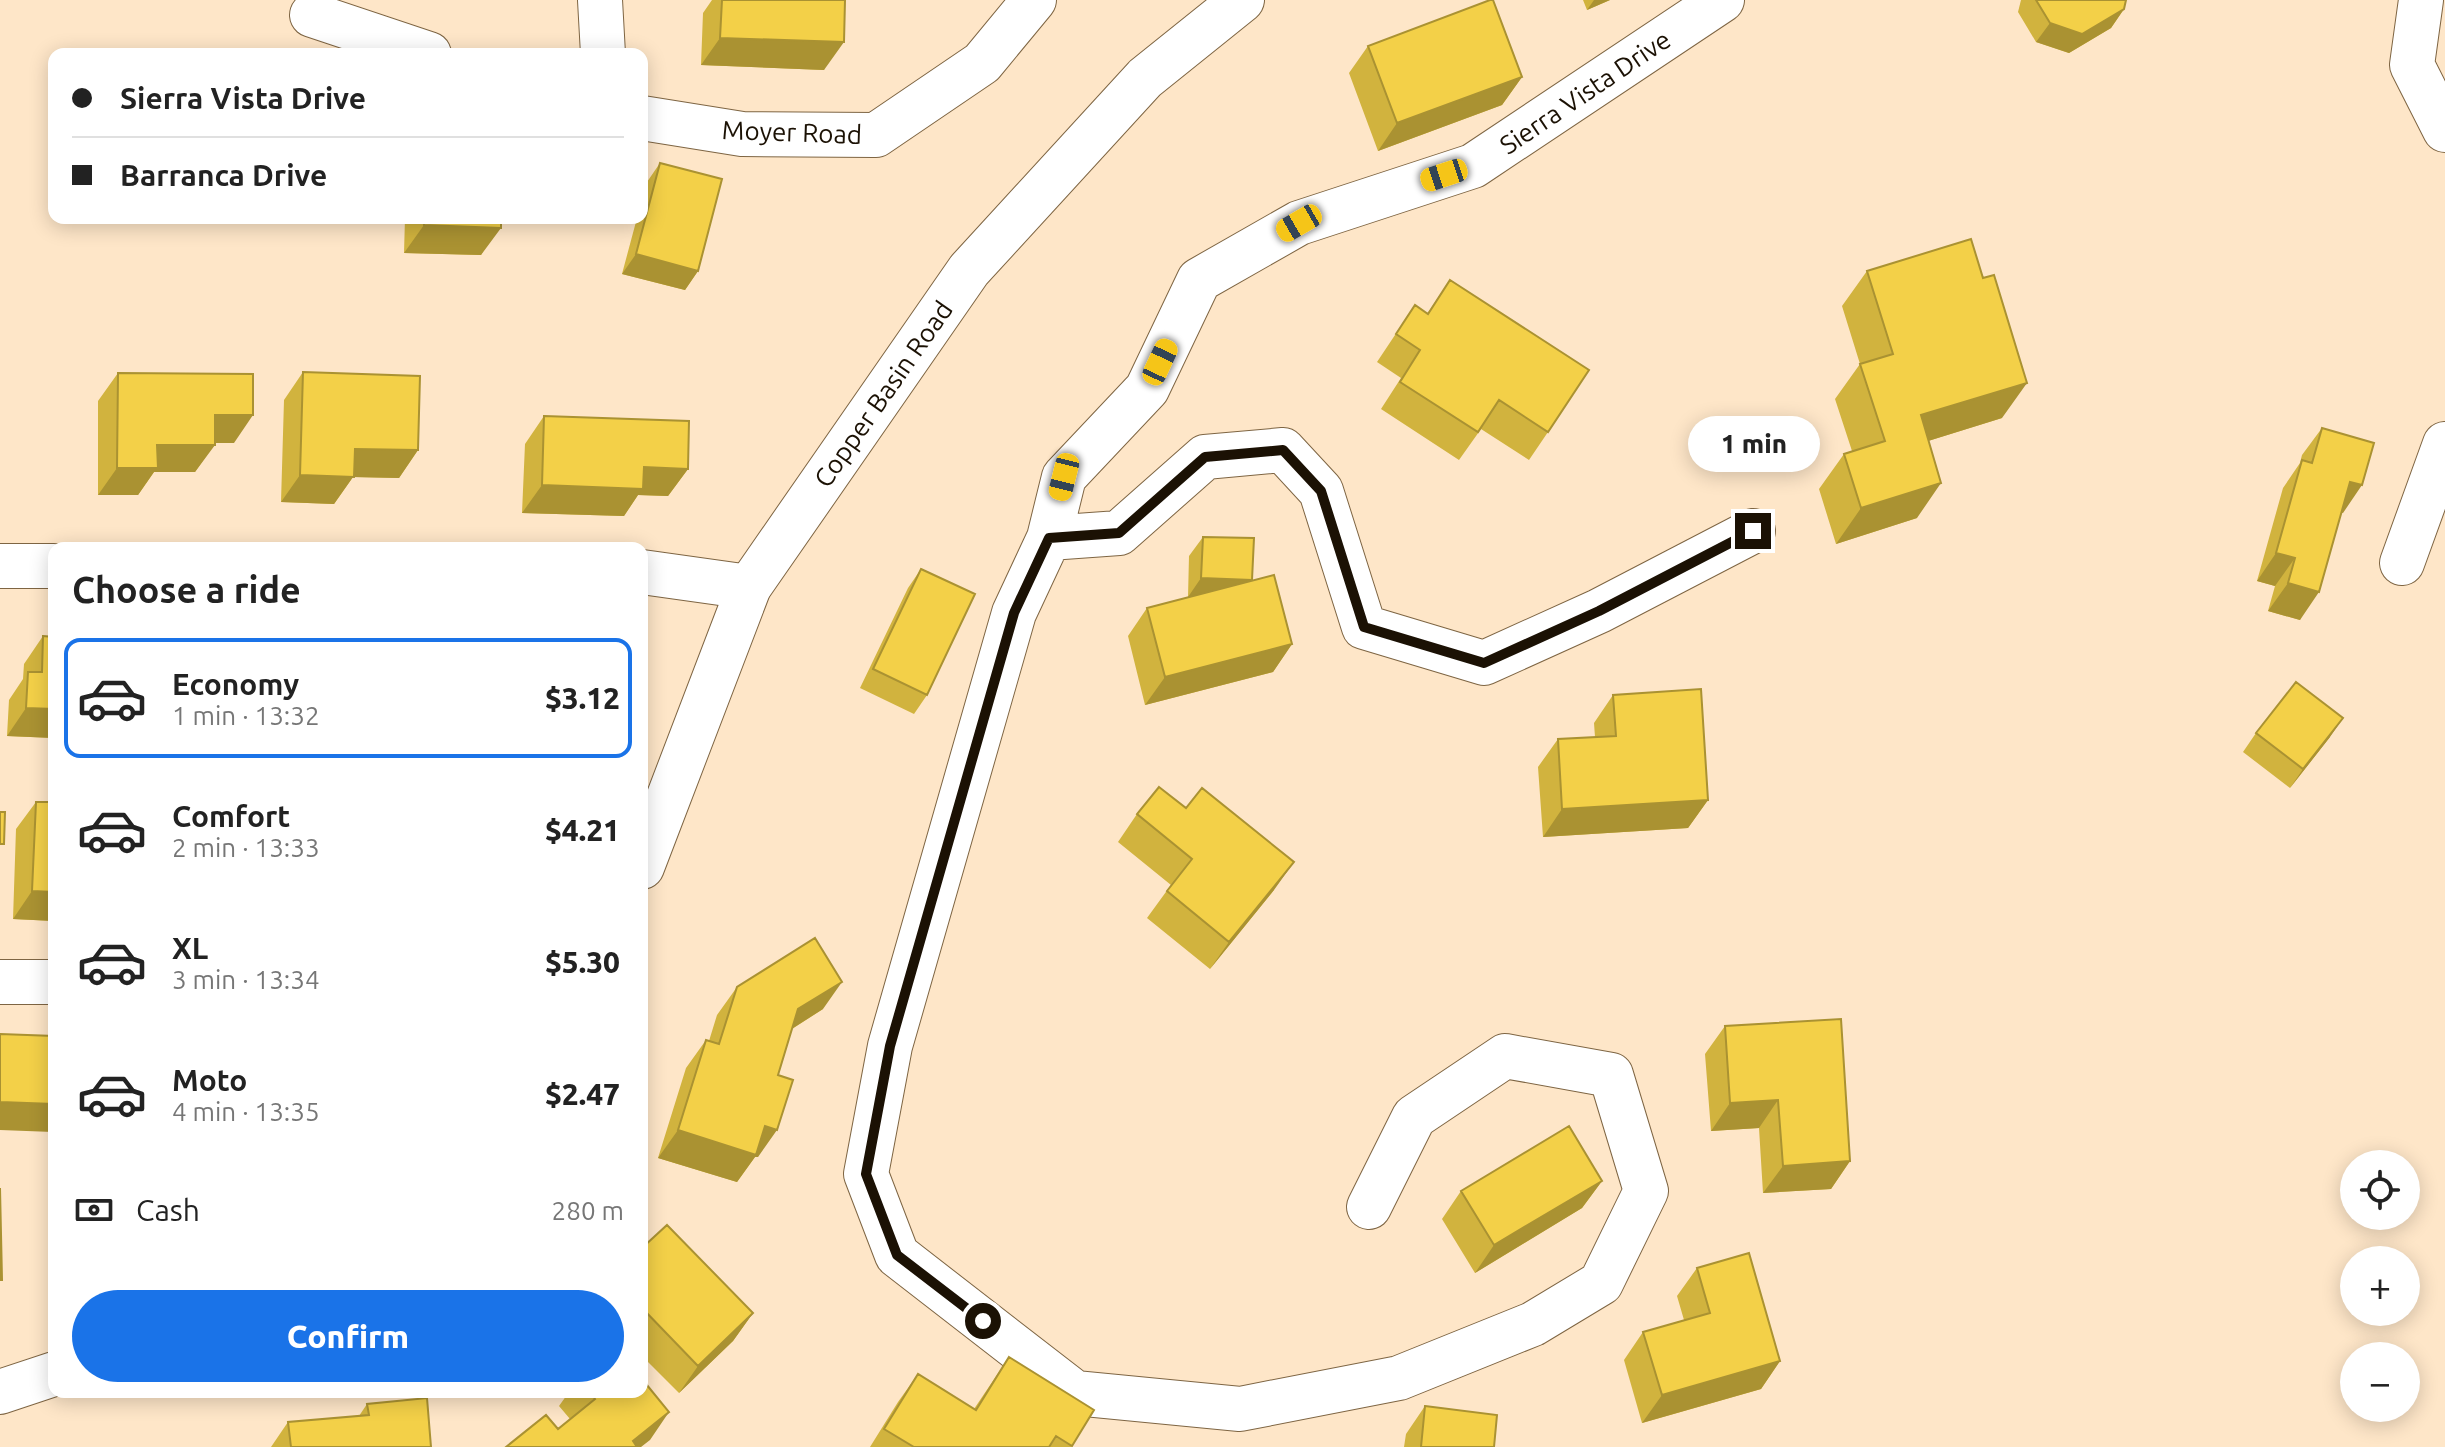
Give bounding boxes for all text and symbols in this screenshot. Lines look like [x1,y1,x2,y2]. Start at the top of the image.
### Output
street label: Sierra Vista Drive [1494,24,1676,160]
text: Sierra Vista Drive [120,81,366,115]
street label: Moyer Road [721,115,863,149]
car [1417,156,1471,194]
text: Barranca Drive [120,158,327,192]
car [1272,201,1326,245]
street label: Copper Basin Road [808,296,958,492]
car [1139,335,1181,389]
callout: 1 min [1687,415,1819,471]
text: 1 min [1721,429,1787,458]
car [1047,451,1081,503]
route end [1735,513,1771,549]
text: Choose a ride [72,569,301,610]
icon: car [76,662,148,734]
text: Economy [172,667,299,701]
text: $3.12 [545,681,620,715]
text: 1 min · 13:32 [172,701,320,730]
icon: car [76,794,148,866]
text: Comfort [172,799,290,833]
text: $4.21 [545,813,620,847]
text: 2 min · 13:33 [172,833,320,862]
icon: car [76,926,148,998]
text: XL [172,931,208,965]
text: $5.30 [545,945,620,979]
text: 3 min · 13:34 [172,965,320,994]
icon: car [76,1058,148,1130]
text: Moto [172,1063,247,1097]
text: $2.47 [545,1077,620,1111]
text: 4 min · 13:35 [172,1097,320,1126]
map controls [2340,1150,2420,1422]
button: locate [2340,1150,2420,1230]
icon: cash [72,1188,116,1232]
text: Cash [136,1193,200,1227]
text: 280 m [552,1196,624,1225]
button: + [2340,1246,2420,1326]
button: Confirm [72,1290,624,1382]
route start [965,1303,1001,1339]
button: − [2340,1342,2420,1422]

